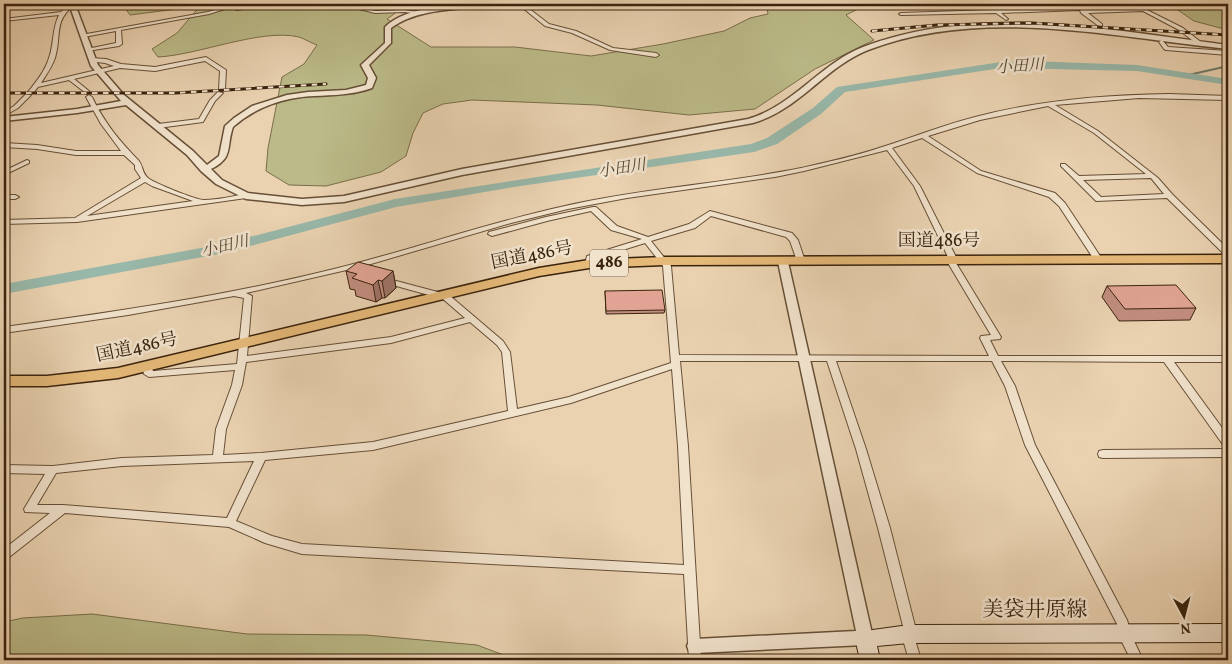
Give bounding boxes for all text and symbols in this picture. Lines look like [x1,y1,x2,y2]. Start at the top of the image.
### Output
water label: 小田川 [995,54,1047,80]
water label: 小田川 [597,154,649,184]
street label: 国道486号 [898,229,980,254]
water label: 小田川 [199,230,253,263]
street label: 国道486号 [489,236,575,276]
road number: 486 [590,250,628,276]
street label: 国道486号 [94,327,180,369]
north arrow [1160,592,1210,642]
street label: 美袋井原線 [983,596,1088,625]
text: N [1179,617,1192,637]

